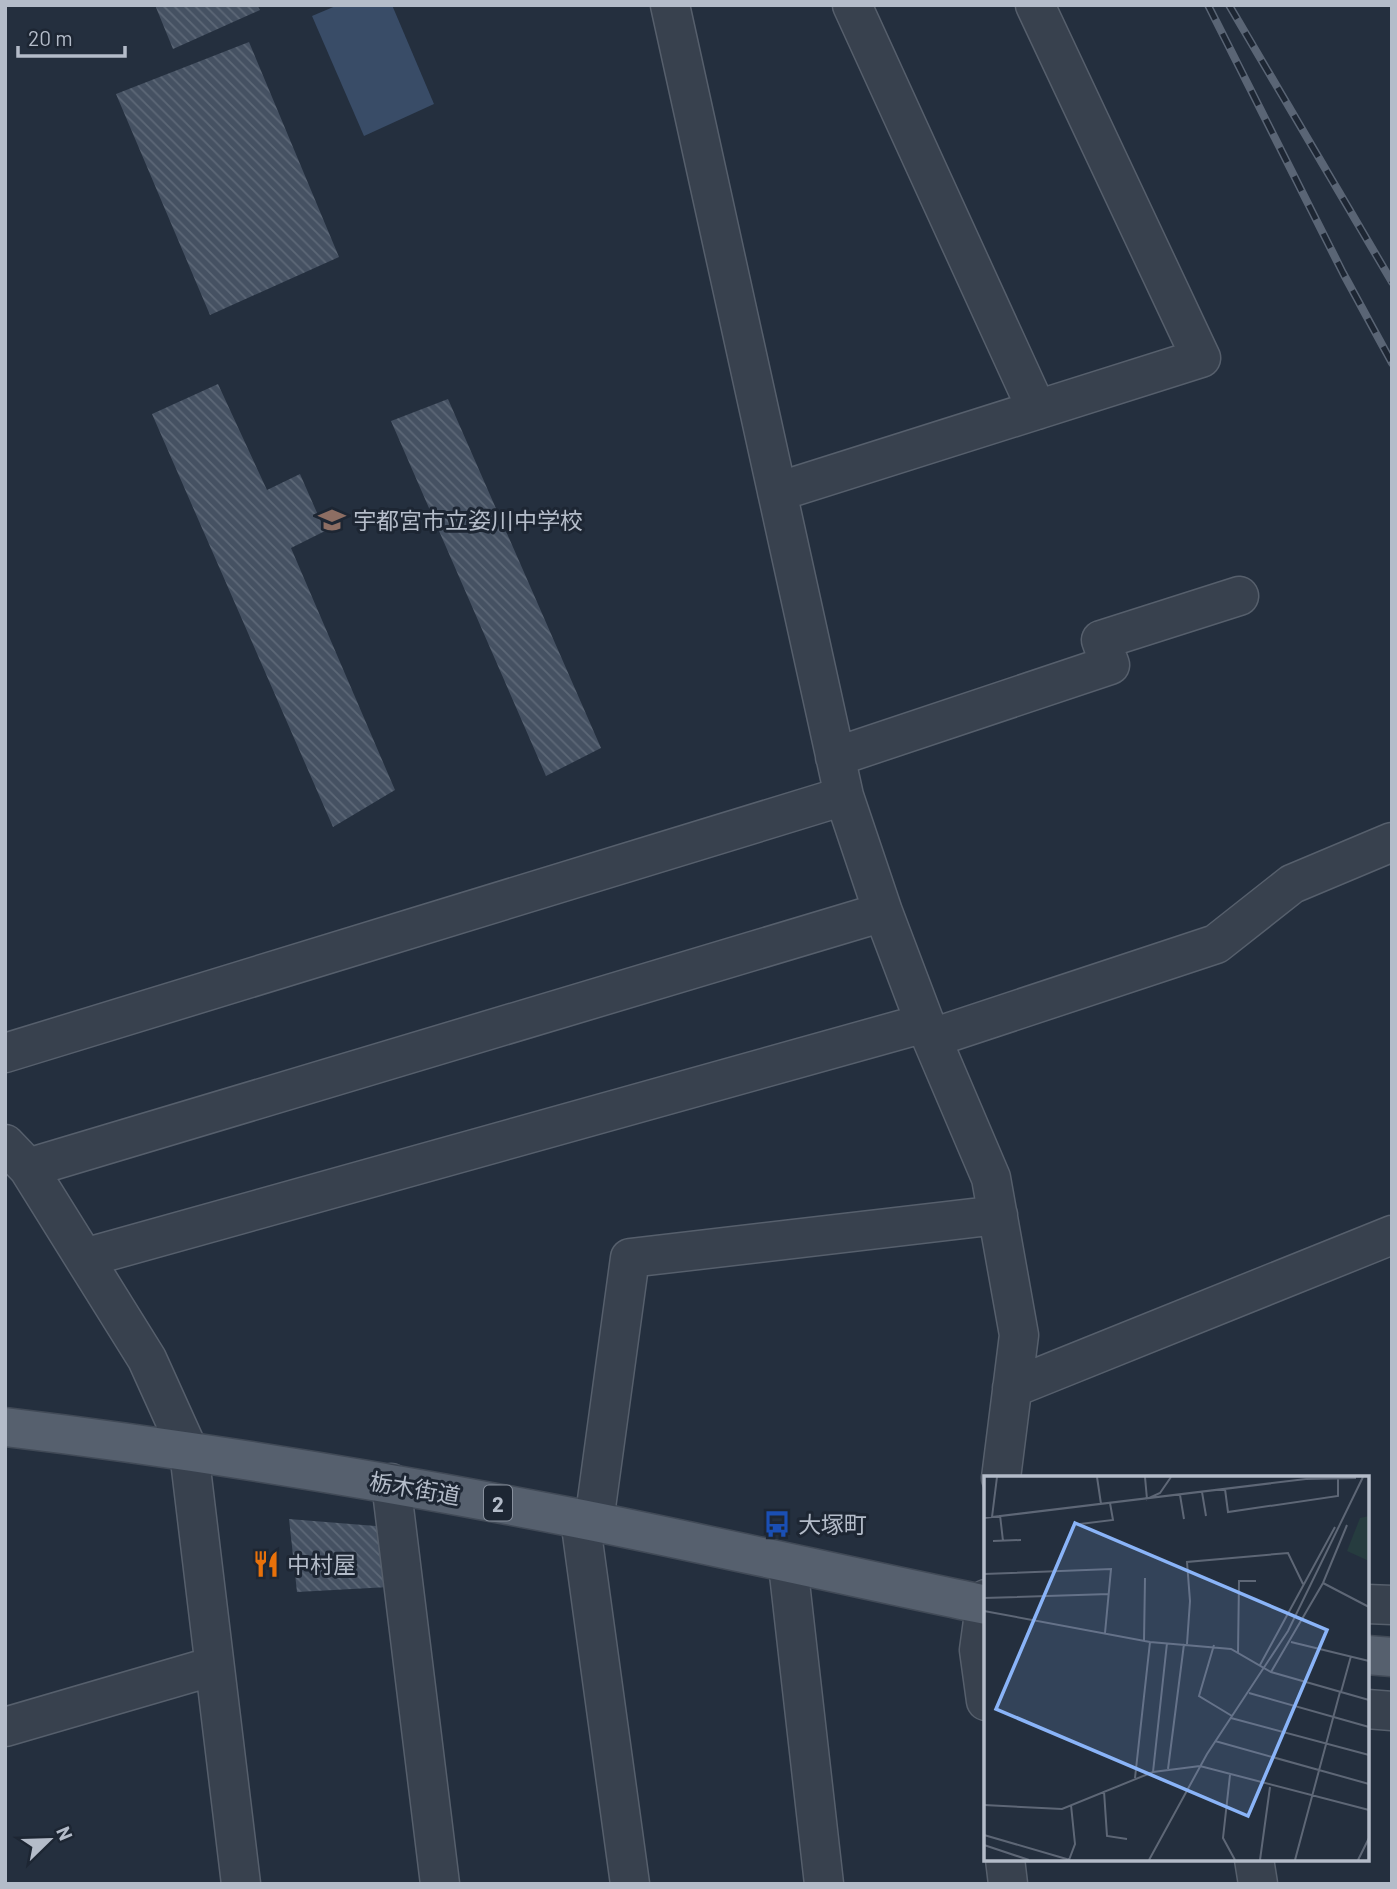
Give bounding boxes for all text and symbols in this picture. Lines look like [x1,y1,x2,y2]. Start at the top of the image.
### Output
scale bar [18,14,124,58]
text: 20 m [28,25,73,50]
school or university icon: 宇都宮市立姿川中学校 [317,505,347,535]
place label: 宇都宮市立姿川中学校 [353,506,583,534]
street label: 栃木街道 [367,1466,463,1510]
inset map [984,1476,1369,1861]
road number: 2 [484,1486,512,1520]
bus stop icon: 大塚町 [762,1509,792,1539]
place label: 大塚町 [798,1510,867,1538]
restaurant icon: 中村屋 [251,1549,281,1579]
place label: 中村屋 [287,1550,356,1578]
north arrow [14,1805,84,1875]
text: N [52,1823,78,1843]

